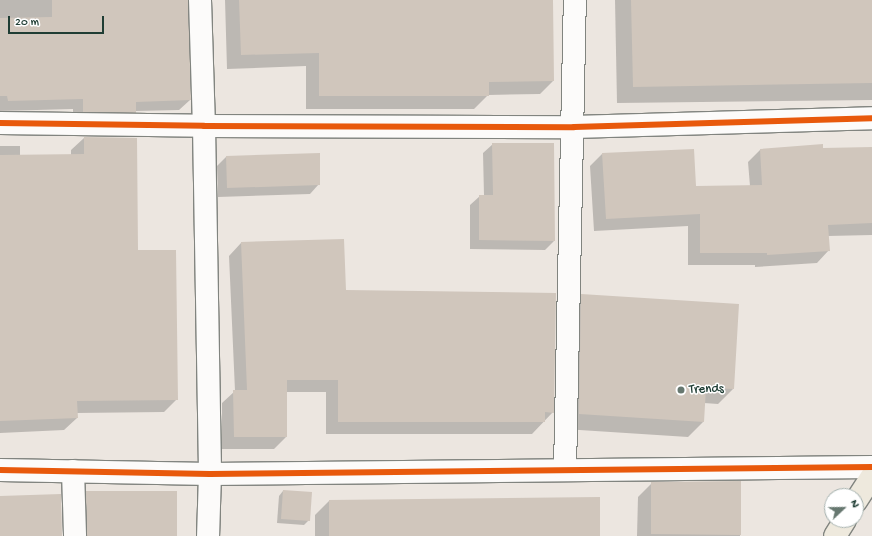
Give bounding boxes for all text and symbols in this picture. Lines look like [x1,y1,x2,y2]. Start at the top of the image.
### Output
scale bar [10,8,106,34]
text: 20 m [15,16,39,30]
place label: Trends [689,382,724,398]
marker: Trends [676,385,686,395]
north arrow [824,488,864,528]
text: N [847,498,861,509]

